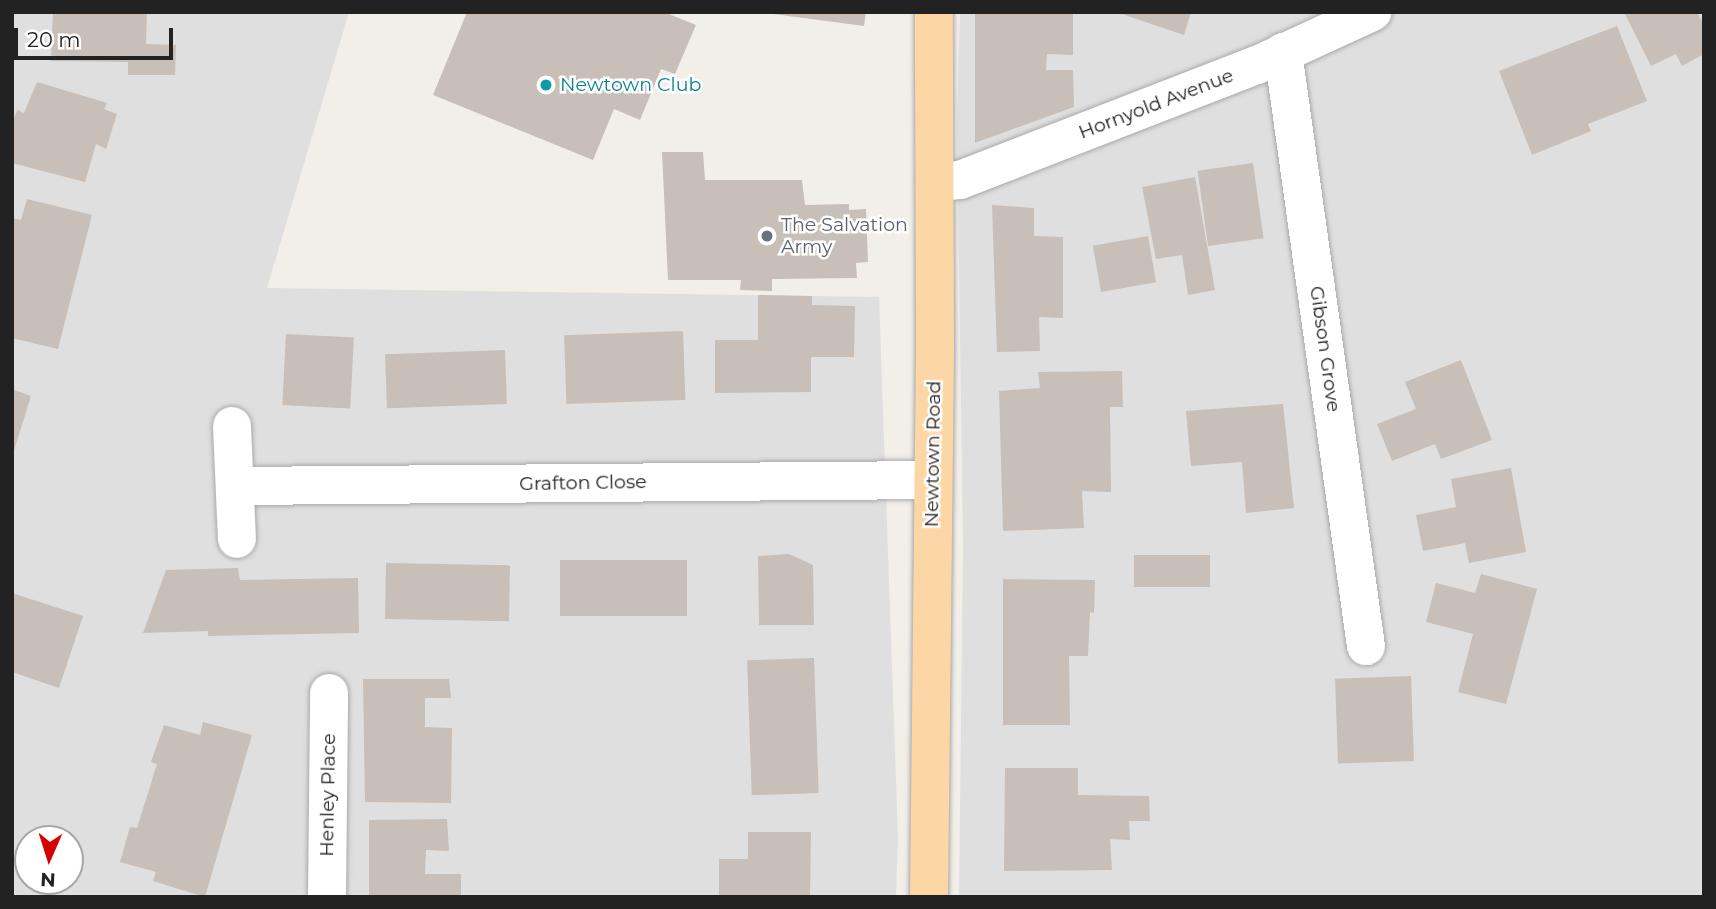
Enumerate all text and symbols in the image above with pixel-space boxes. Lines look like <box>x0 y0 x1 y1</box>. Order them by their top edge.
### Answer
scale bar <box>18 14 177 58</box>
text: 20 m <box>27 27 81 52</box>
street label: Hornyold Avenue <box>1075 64 1237 144</box>
place label: Newtown Club <box>560 74 701 96</box>
marker: Newtown Club <box>538 77 554 93</box>
place label: The Salvation Army <box>781 214 908 258</box>
marker: The Salvation Army <box>759 228 775 244</box>
street label: Gibson Grove <box>1305 285 1345 413</box>
street label: Newtown Road <box>920 380 946 528</box>
street label: Grafton Close <box>519 470 647 496</box>
street label: Henley Place <box>316 733 340 857</box>
north arrow <box>14 825 84 895</box>
text: N <box>40 868 56 891</box>

